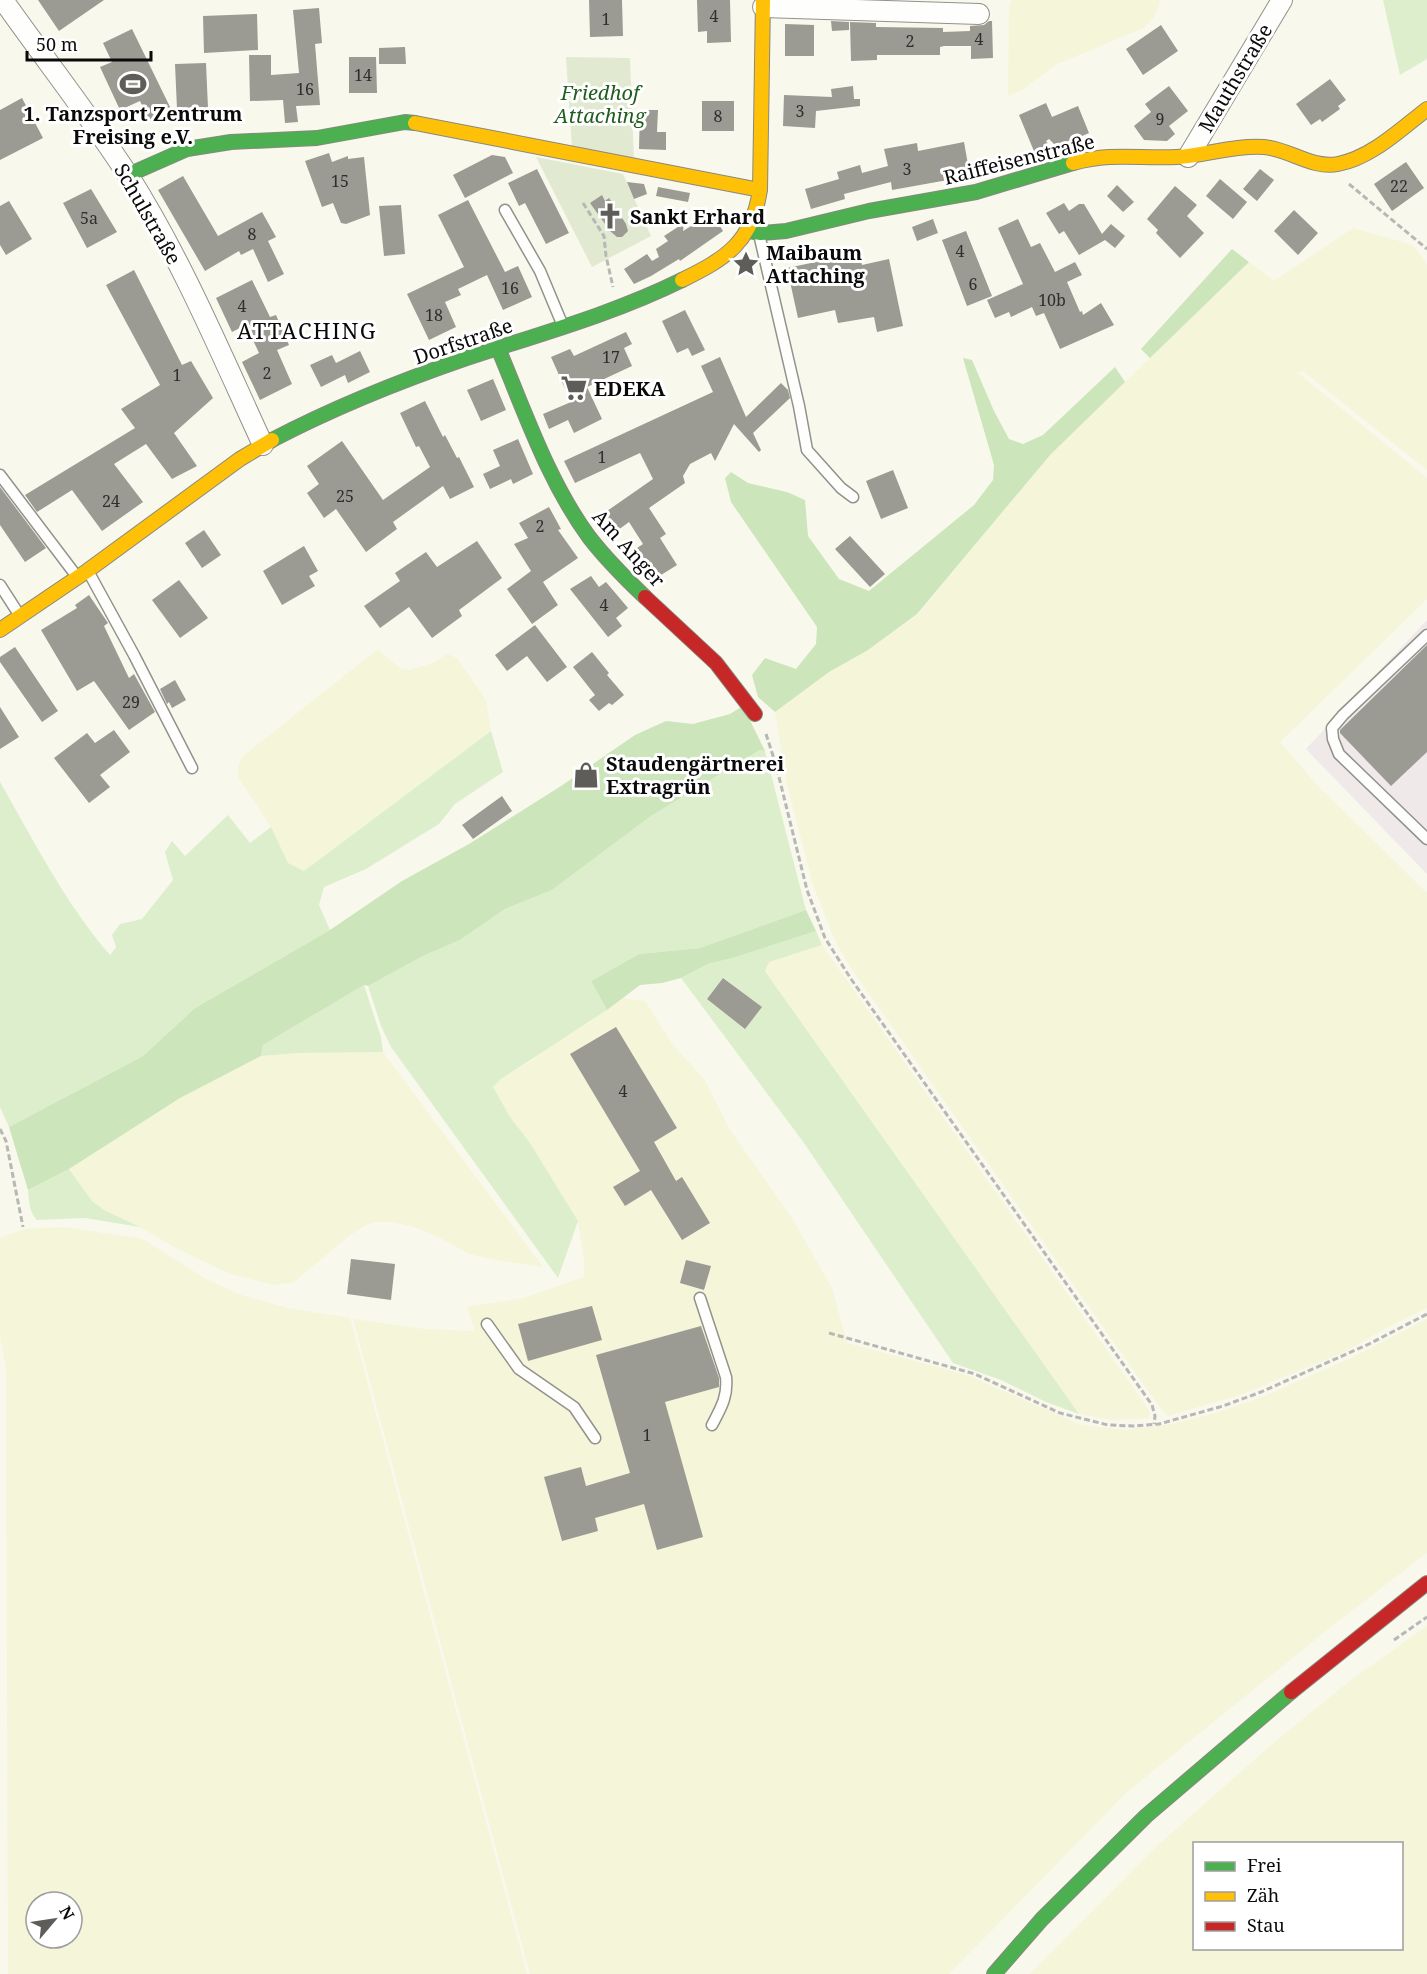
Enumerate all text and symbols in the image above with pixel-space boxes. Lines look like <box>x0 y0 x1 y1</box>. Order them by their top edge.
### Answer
house number: 4 <box>710 5 719 27</box>
house number: 1 <box>602 8 610 30</box>
street label: Mauthstraße <box>1192 19 1278 137</box>
scale bar <box>27 24 152 62</box>
house number: 4 <box>975 28 984 50</box>
house number: 2 <box>906 30 914 52</box>
text: 50 m <box>36 32 78 56</box>
house number: 14 <box>354 64 372 86</box>
sports icon: 1. Tanzsport Zentrum Freising e.V. <box>118 69 148 99</box>
house number: 16 <box>296 78 314 100</box>
park label: Friedhof Attaching <box>552 79 647 129</box>
place label: 1. Tanzsport Zentrum Freising e.V. <box>23 100 243 150</box>
house number: 3 <box>796 100 805 122</box>
house number: 8 <box>714 105 723 127</box>
house number: 9 <box>1156 108 1164 130</box>
street label: Raiffeisenstraße <box>941 127 1097 191</box>
house number: 3 <box>903 158 912 180</box>
street label: Schulstraße <box>108 159 188 269</box>
house number: 15 <box>331 170 349 192</box>
house number: 22 <box>1390 175 1408 197</box>
church icon: Sankt Erhard <box>595 201 625 231</box>
place label: Sankt Erhard <box>630 203 765 230</box>
house number: 5a <box>80 207 98 229</box>
house number: 8 <box>248 223 257 245</box>
place label: Maibaum Attaching <box>766 239 866 289</box>
house number: 4 <box>956 240 965 262</box>
place icon: Maibaum Attaching <box>731 249 761 279</box>
house number: 6 <box>969 273 978 295</box>
house number: 16 <box>501 277 519 299</box>
house number: 10b <box>1038 289 1066 311</box>
house number: 4 <box>238 295 247 317</box>
house number: 18 <box>425 304 443 326</box>
street label: Dorfstraße <box>410 311 516 371</box>
district label: ATTACHING <box>237 315 377 345</box>
house number: 17 <box>602 346 620 368</box>
house number: 2 <box>263 362 271 384</box>
house number: 1 <box>173 364 181 386</box>
supermarket icon: EDEKA <box>559 373 589 403</box>
place label: EDEKA <box>594 375 666 402</box>
house number: 1 <box>598 446 606 468</box>
house number: 25 <box>336 485 354 507</box>
house number: 24 <box>102 490 120 512</box>
street label: Am Anger <box>587 503 672 593</box>
house number: 2 <box>536 515 544 537</box>
house number: 4 <box>600 594 609 616</box>
house number: 29 <box>122 691 140 713</box>
place label: Staudengärtnerei Extragrün <box>606 750 784 800</box>
shop icon: Staudengärtnerei Extragrün <box>571 760 601 790</box>
house number: 4 <box>619 1080 628 1102</box>
house number: 1 <box>643 1424 651 1446</box>
legend <box>1193 1842 1403 1950</box>
text: Frei <box>1247 1853 1282 1877</box>
text: Zäh <box>1247 1883 1279 1907</box>
north arrow <box>24 1890 84 1950</box>
text: N <box>54 1902 80 1924</box>
text: Stau <box>1247 1913 1285 1937</box>

